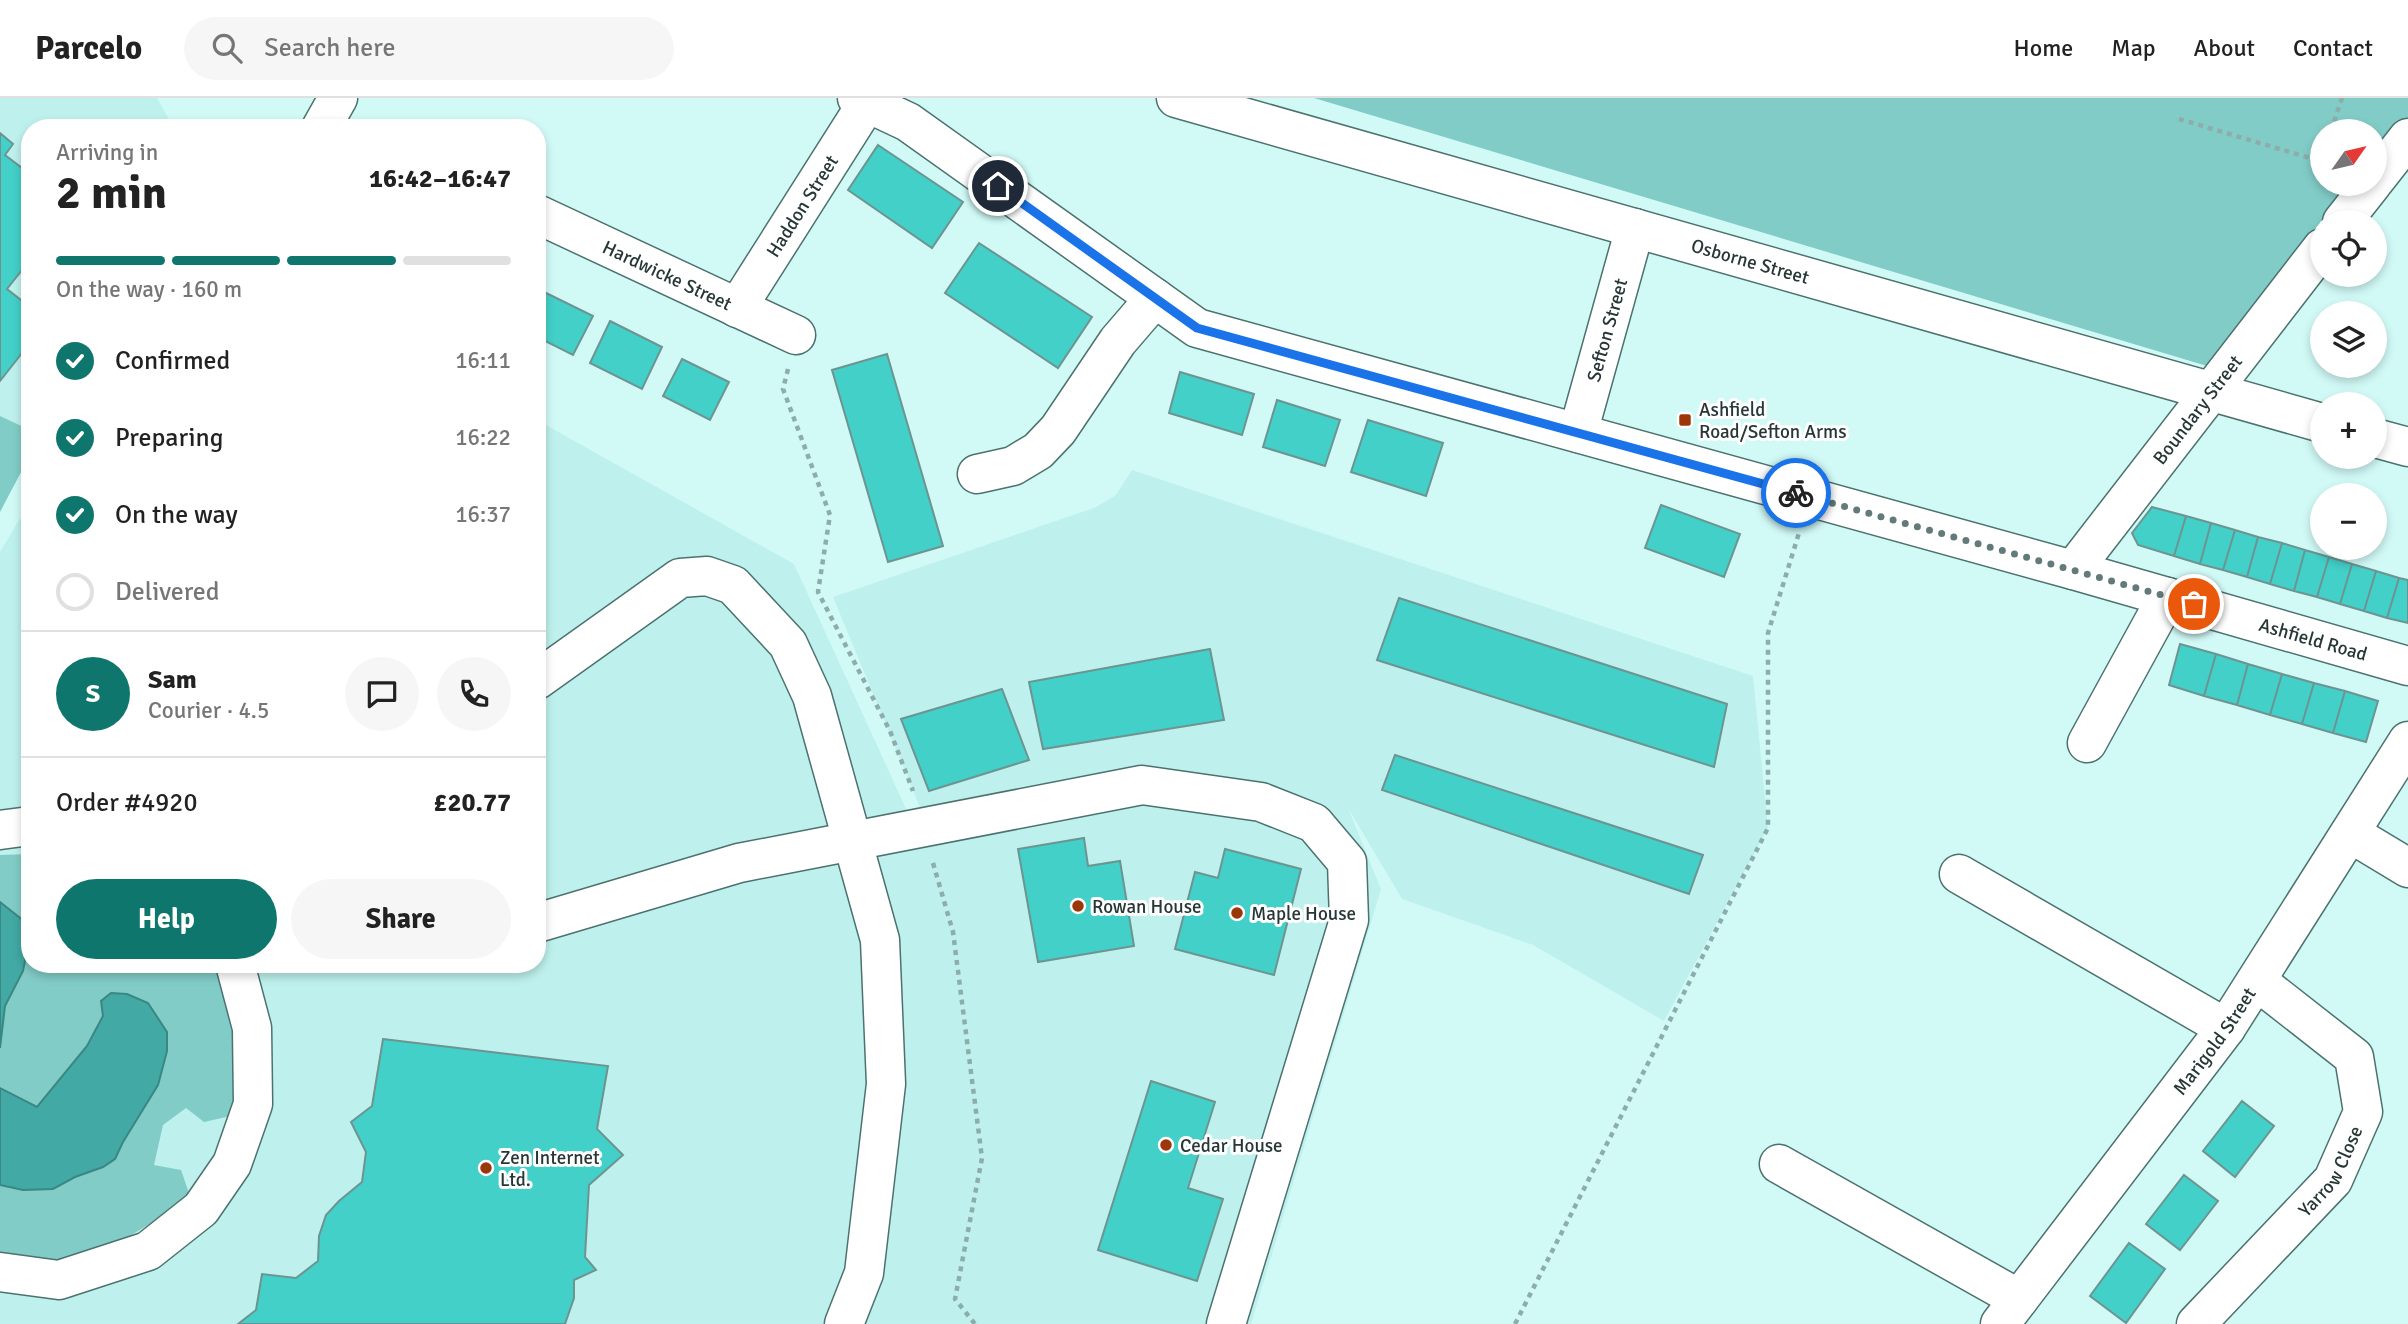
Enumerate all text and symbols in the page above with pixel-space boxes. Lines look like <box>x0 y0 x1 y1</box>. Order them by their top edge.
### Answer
search box <box>184 17 674 80</box>
text: Parcelo <box>35 28 142 69</box>
icon: search <box>208 29 246 67</box>
text: Search here <box>264 32 395 64</box>
text: Home <box>2013 33 2073 63</box>
text: Map <box>2111 33 2156 63</box>
text: About <box>2194 33 2255 63</box>
text: Contact <box>2293 33 2373 63</box>
north arrow <box>2310 119 2387 196</box>
map controls <box>2310 119 2387 560</box>
text: Arriving in <box>56 138 158 167</box>
street label: Haddon Street <box>761 150 844 262</box>
pin <box>968 156 1028 216</box>
text: 16:42–16:47 <box>369 163 511 195</box>
text: 2 min <box>56 165 167 221</box>
icon: home <box>979 167 1017 205</box>
button: locate <box>2310 210 2387 287</box>
street label: Osborne Street <box>1688 234 1812 290</box>
street label: Hardwicke Street <box>599 235 736 316</box>
text: On the way · 160 m <box>56 275 242 304</box>
street label: Sefton Street <box>1582 275 1634 385</box>
button: layers <box>2310 301 2387 378</box>
icon: check <box>56 342 94 380</box>
text: Confirmed <box>115 345 230 377</box>
text: 16:11 <box>455 346 511 375</box>
street label: Boundary Street <box>2148 350 2248 470</box>
button: + <box>2310 392 2387 469</box>
place label: Ashfield Road/Sefton Arms <box>1699 398 1846 444</box>
marker: Ashfield Road/Sefton Arms <box>1677 412 1693 428</box>
icon: check <box>56 419 94 457</box>
text: Preparing <box>115 422 223 454</box>
text: 16:22 <box>455 423 511 452</box>
courier <box>1761 458 1831 528</box>
icon: bike <box>1777 474 1815 512</box>
button: − <box>2310 483 2387 560</box>
icon: check <box>56 496 94 534</box>
text: On the way <box>115 499 238 531</box>
text: 16:37 <box>455 500 511 529</box>
pin <box>2164 574 2224 634</box>
text: Delivered <box>115 576 220 608</box>
icon: bag <box>2175 585 2213 623</box>
street label: Ashfield Road <box>2256 613 2370 667</box>
button: chat <box>345 657 419 731</box>
button: phone <box>437 657 511 731</box>
text: Sam <box>148 664 197 696</box>
text: S <box>86 678 100 710</box>
text: Courier · 4.5 <box>148 696 269 725</box>
text: Order #4920 <box>56 787 197 819</box>
text: £20.77 <box>433 787 511 819</box>
button: Help <box>56 879 277 959</box>
button: Share <box>291 879 511 959</box>
place label: Rowan House <box>1092 895 1201 919</box>
marker: Rowan House <box>1070 898 1086 914</box>
place label: Maple House <box>1251 902 1356 926</box>
marker: Maple House <box>1229 905 1245 921</box>
street label: Marigold Street <box>2168 983 2262 1100</box>
street label: Yarrow Close <box>2293 1122 2368 1222</box>
place label: Cedar House <box>1180 1134 1283 1158</box>
marker: Cedar House <box>1158 1137 1174 1153</box>
place label: Zen Internet Ltd. <box>500 1146 600 1192</box>
marker: Zen Internet Ltd. <box>478 1160 494 1176</box>

